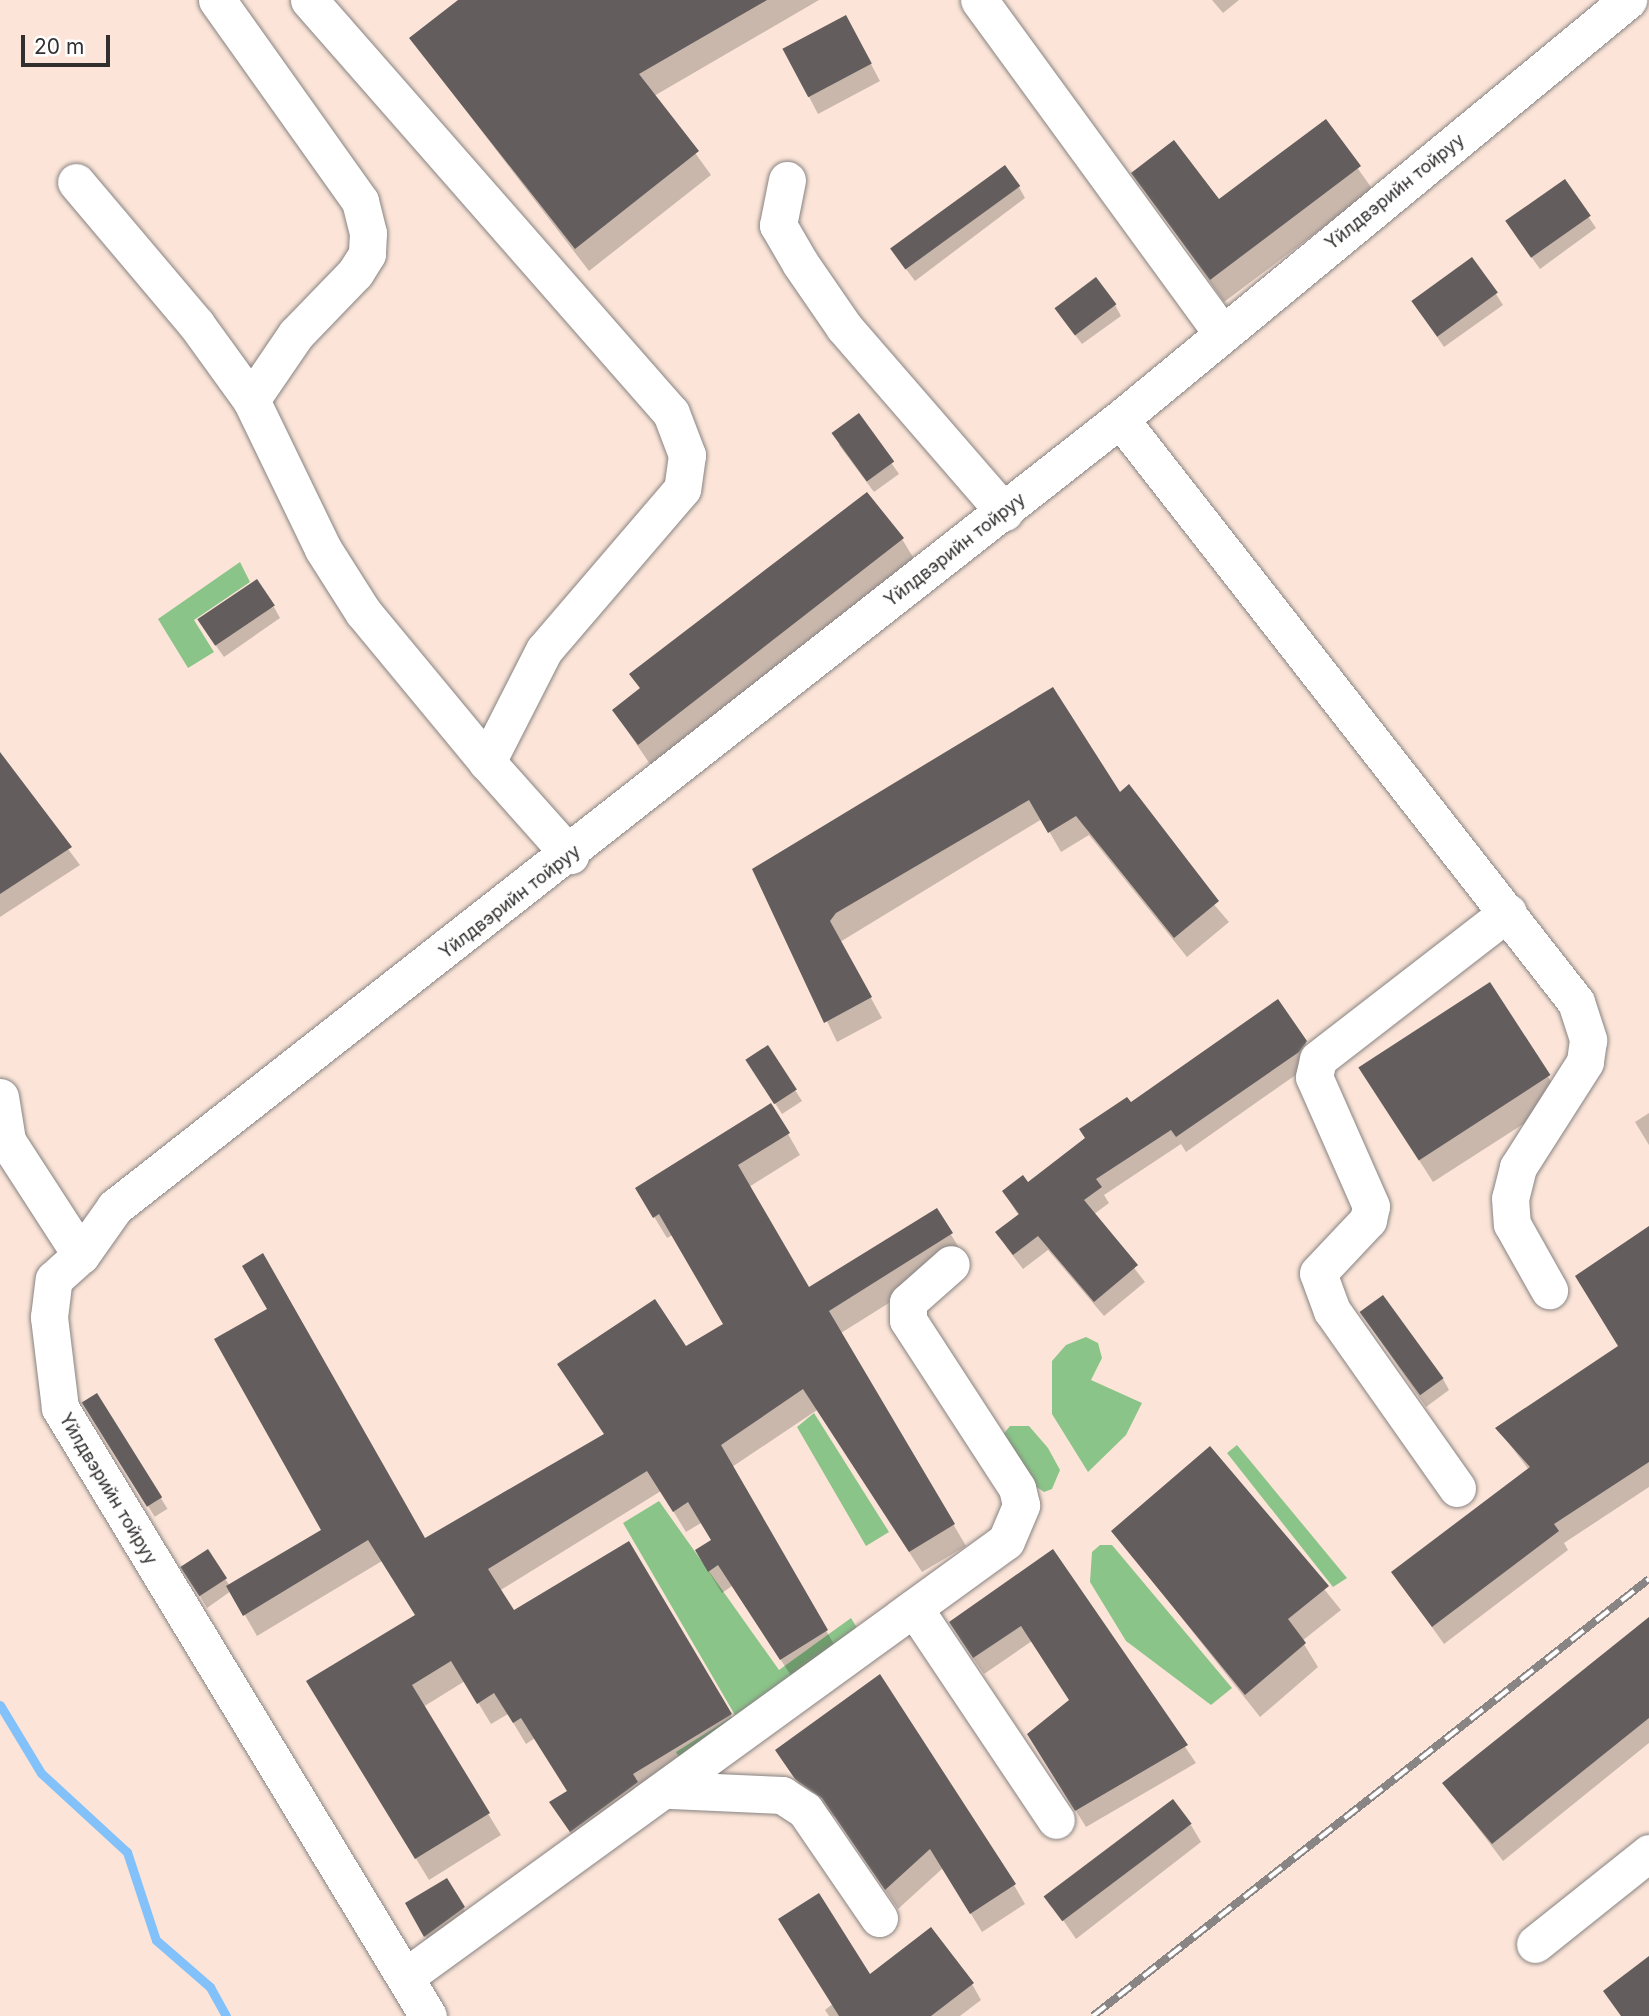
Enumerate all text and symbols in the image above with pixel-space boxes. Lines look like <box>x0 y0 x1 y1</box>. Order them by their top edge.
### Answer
scale bar <box>24 21 114 65</box>
text: 20 m <box>34 34 84 59</box>
street label: Үйлдвэрийн тойруу <box>1321 129 1469 255</box>
street label: Үйлдвэрийн тойруу <box>880 488 1030 612</box>
street label: Үйлдвэрийн тойруу <box>435 840 585 964</box>
street label: Үйлдвэрийн тойруу <box>54 1409 162 1569</box>

